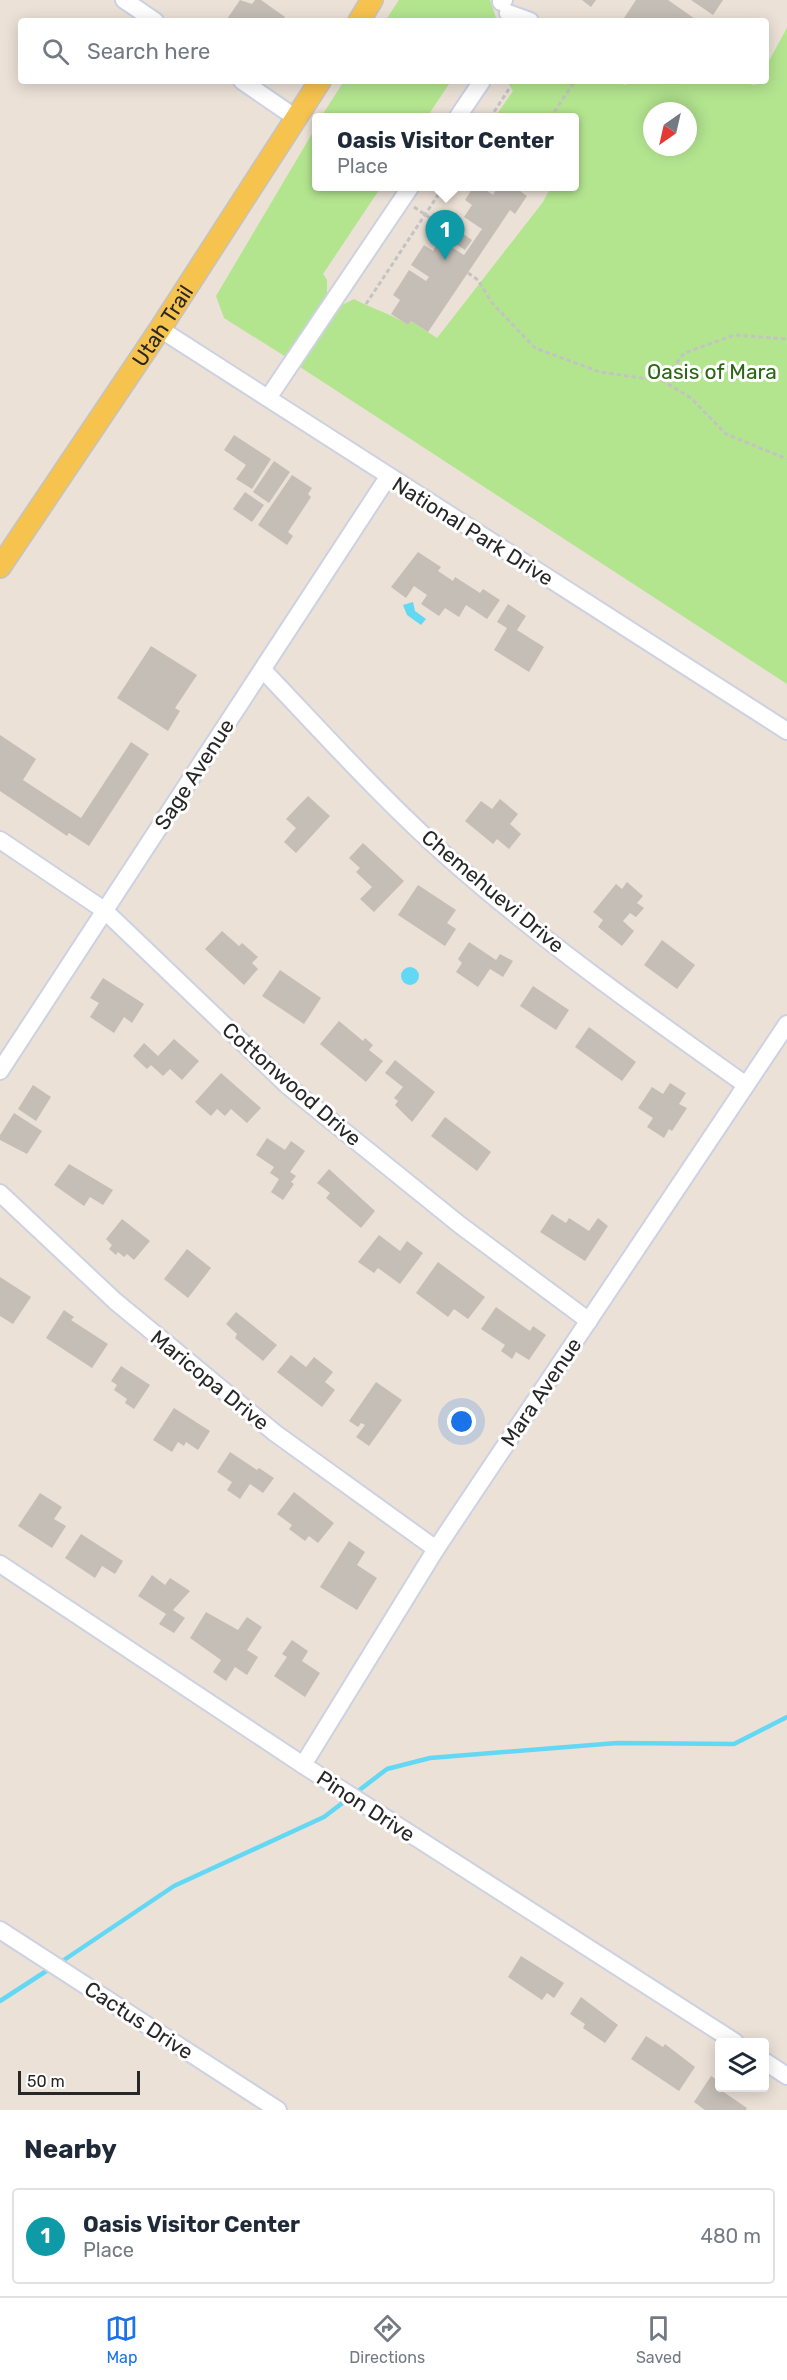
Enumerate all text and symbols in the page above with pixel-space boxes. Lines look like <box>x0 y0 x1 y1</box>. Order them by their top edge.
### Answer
search box <box>18 18 769 84</box>
icon: search <box>39 35 72 68</box>
text: Search here <box>87 38 210 65</box>
north arrow <box>643 102 697 156</box>
popup <box>312 113 579 191</box>
text: Oasis Visitor Center <box>337 127 554 154</box>
text: Place <box>337 154 388 178</box>
pin: 1 <box>426 210 464 260</box>
street label: Utah Trail <box>126 280 198 371</box>
park label: Oasis of Mara <box>647 359 777 384</box>
street label: National Park Drive <box>388 471 558 591</box>
street label: Sage Avenue <box>149 714 239 834</box>
street label: Chemehuevi Drive <box>417 824 569 958</box>
street label: Cottonwood Drive <box>217 1017 367 1151</box>
street label: Maricopa Drive <box>146 1325 274 1435</box>
street label: Mara Avenue <box>495 1333 587 1451</box>
your location <box>447 1407 476 1436</box>
street label: Pinon Drive <box>312 1765 420 1847</box>
street label: Cactus Drive <box>80 1976 198 2064</box>
map controls <box>715 2038 769 2092</box>
button: layers <box>715 2038 769 2092</box>
scale bar <box>18 2068 140 2096</box>
text: 50 m <box>27 2072 65 2091</box>
text: Nearby <box>24 2134 117 2165</box>
text: Oasis Visitor Center <box>83 2211 300 2238</box>
text: 1 <box>41 2224 50 2248</box>
text: 480 m <box>700 2224 761 2248</box>
text: Place <box>83 2238 134 2262</box>
tab: Map <box>105 2312 138 2367</box>
tab: Directions <box>349 2312 425 2367</box>
tab: Saved <box>636 2312 682 2367</box>

